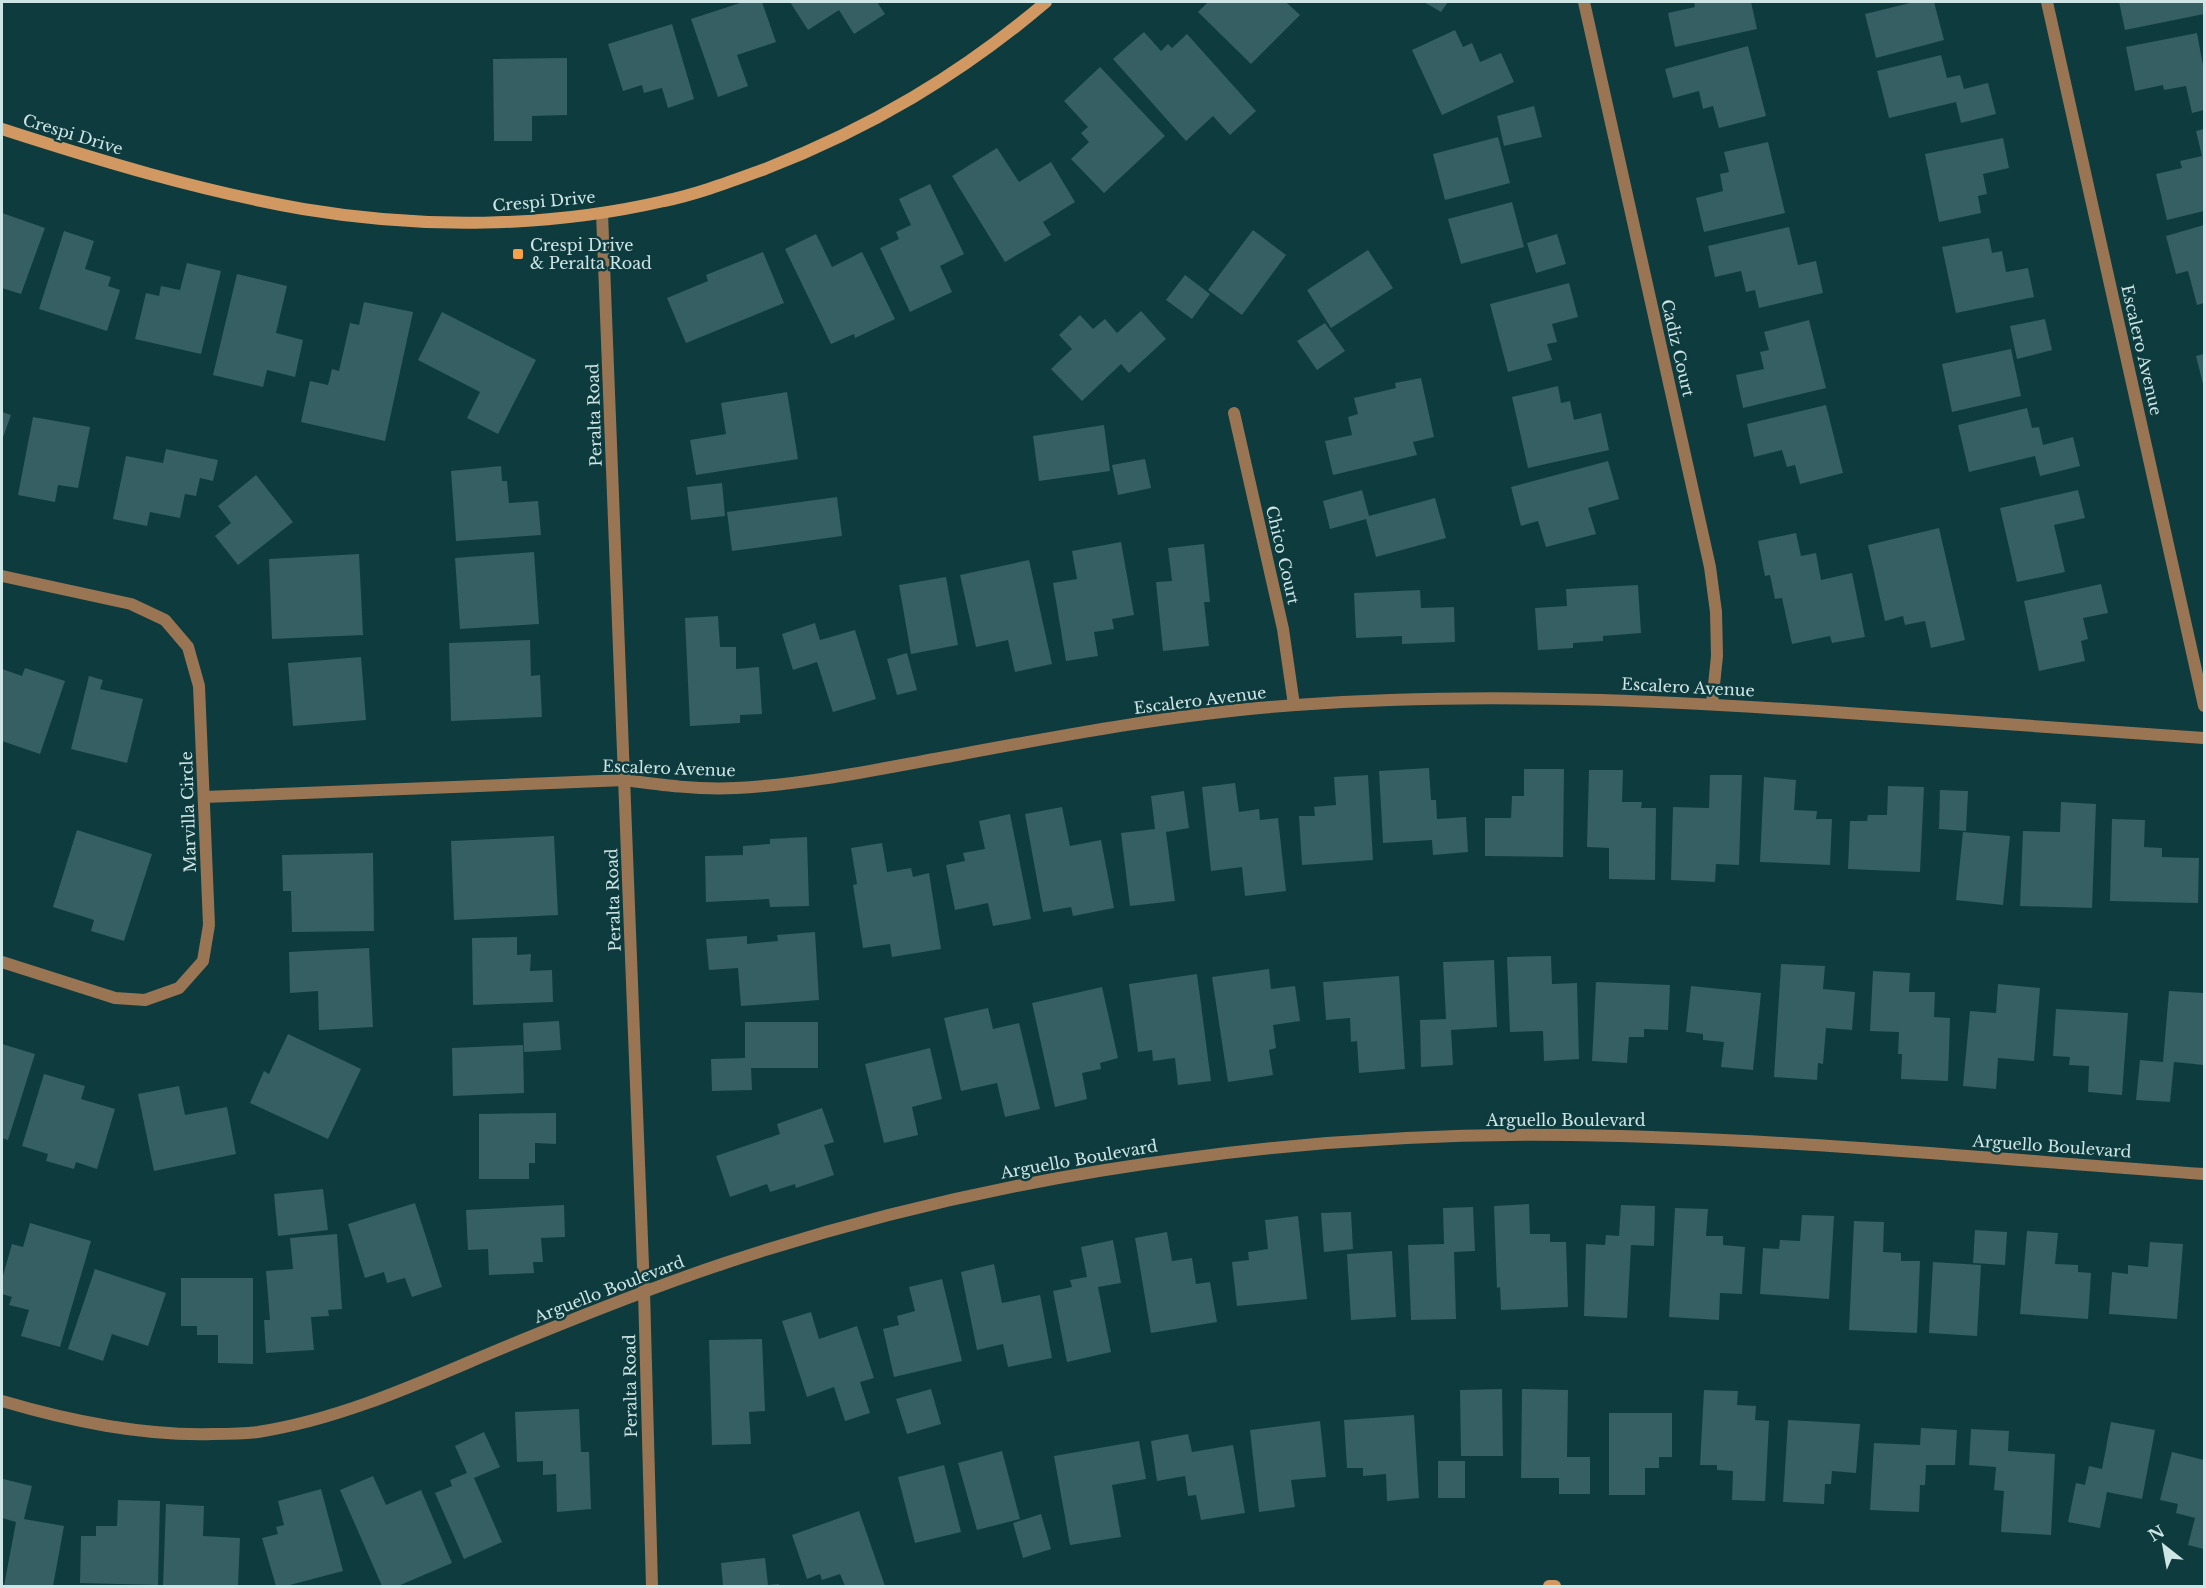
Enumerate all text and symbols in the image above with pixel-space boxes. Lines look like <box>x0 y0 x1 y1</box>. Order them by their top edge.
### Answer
street label: Crespi Drive <box>21 109 125 159</box>
street label: Crespi Drive <box>492 187 596 215</box>
place label: Crespi Drive & Peralta Road <box>530 235 652 273</box>
marker: Crespi Drive & Peralta Road <box>511 247 525 261</box>
street label: Escalero Avenue <box>2117 283 2167 417</box>
street label: Cadiz Court <box>1657 297 1699 399</box>
street label: Peralta Road <box>582 363 606 467</box>
street label: Chico Court <box>1262 504 1304 606</box>
street label: Escalero Avenue <box>1621 674 1755 700</box>
street label: Escalero Avenue <box>1133 682 1267 718</box>
street label: Marvilla Circle <box>176 751 200 873</box>
street label: Escalero Avenue <box>602 756 736 780</box>
street label: Peralta Road <box>601 848 625 952</box>
street label: Arguello Boulevard <box>1485 1110 1646 1130</box>
street label: Arguello Boulevard <box>1971 1130 2132 1162</box>
street label: Arguello Boulevard <box>998 1135 1159 1183</box>
street label: Arguello Boulevard <box>530 1251 687 1327</box>
street label: Peralta Road <box>619 1334 641 1438</box>
north arrow <box>2134 1516 2194 1576</box>
text: N <box>2145 1521 2168 1546</box>

